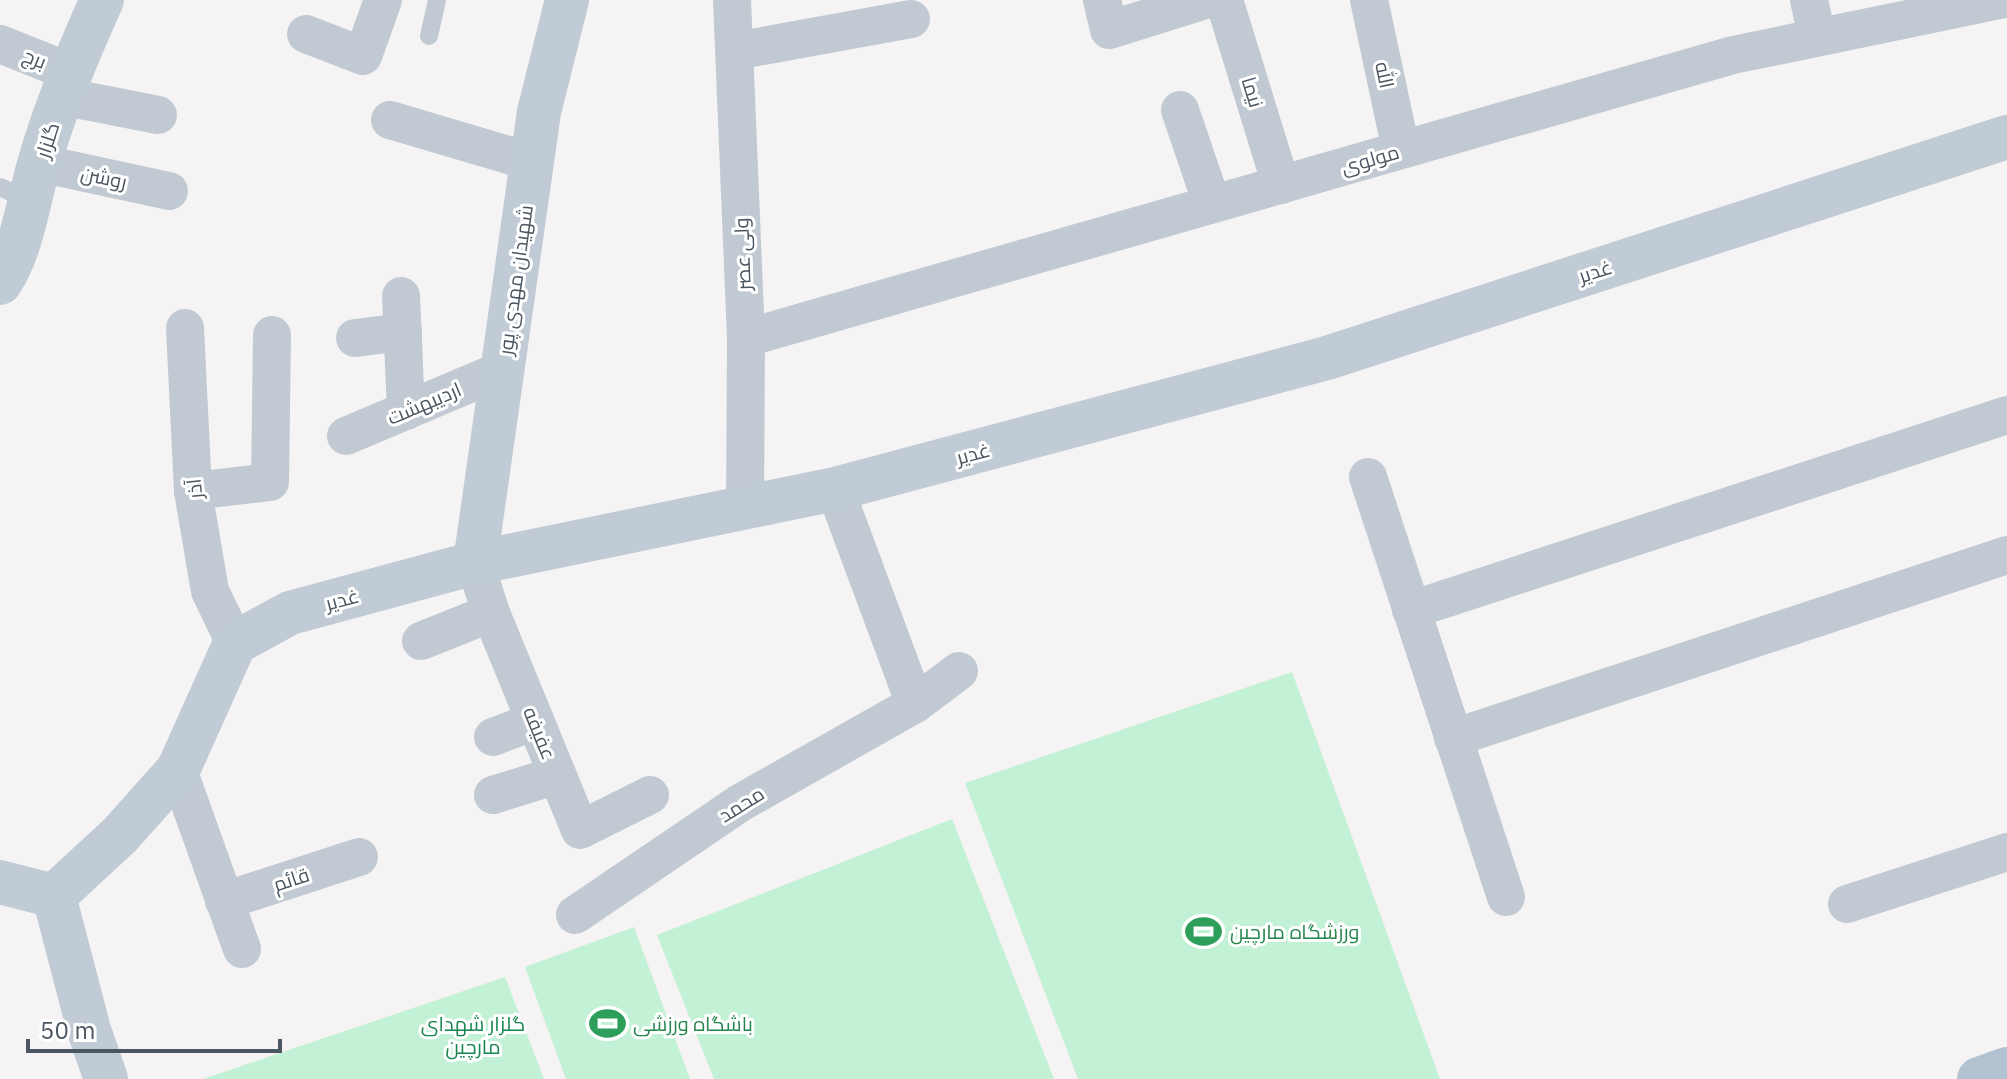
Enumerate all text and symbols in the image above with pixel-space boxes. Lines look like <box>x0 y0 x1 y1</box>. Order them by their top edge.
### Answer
street label: برج <box>19 41 51 76</box>
street label: الله <box>1369 59 1401 91</box>
street label: نیما <box>1236 73 1270 111</box>
street label: گلزار <box>28 119 65 162</box>
street label: مولوی <box>1338 138 1402 180</box>
street label: روشن <box>79 159 129 195</box>
street label: شهیدان مهدی پور <box>491 203 539 358</box>
street label: ولی عصر <box>727 217 757 292</box>
street label: غدیر <box>1574 253 1615 289</box>
street label: اردیبهشت <box>383 375 465 431</box>
street label: غدیر <box>952 436 993 471</box>
street label: آذر <box>179 477 209 502</box>
street label: غدیر <box>321 582 362 617</box>
street label: عفیفه <box>517 703 563 763</box>
street label: محمد <box>713 780 769 828</box>
street label: قائم <box>269 861 313 898</box>
sports icon: ورزشگاه مارچین <box>1185 912 1223 950</box>
place label: ورزشگاه مارچین <box>1230 918 1359 945</box>
scale bar <box>28 1003 280 1053</box>
sports icon: باشگاه ورزشی <box>588 1004 626 1042</box>
park label: گلزار شهدای مارچین <box>421 1010 525 1060</box>
place label: باشگاه ورزشی <box>633 1010 753 1037</box>
text: 50 m <box>40 1014 95 1046</box>

